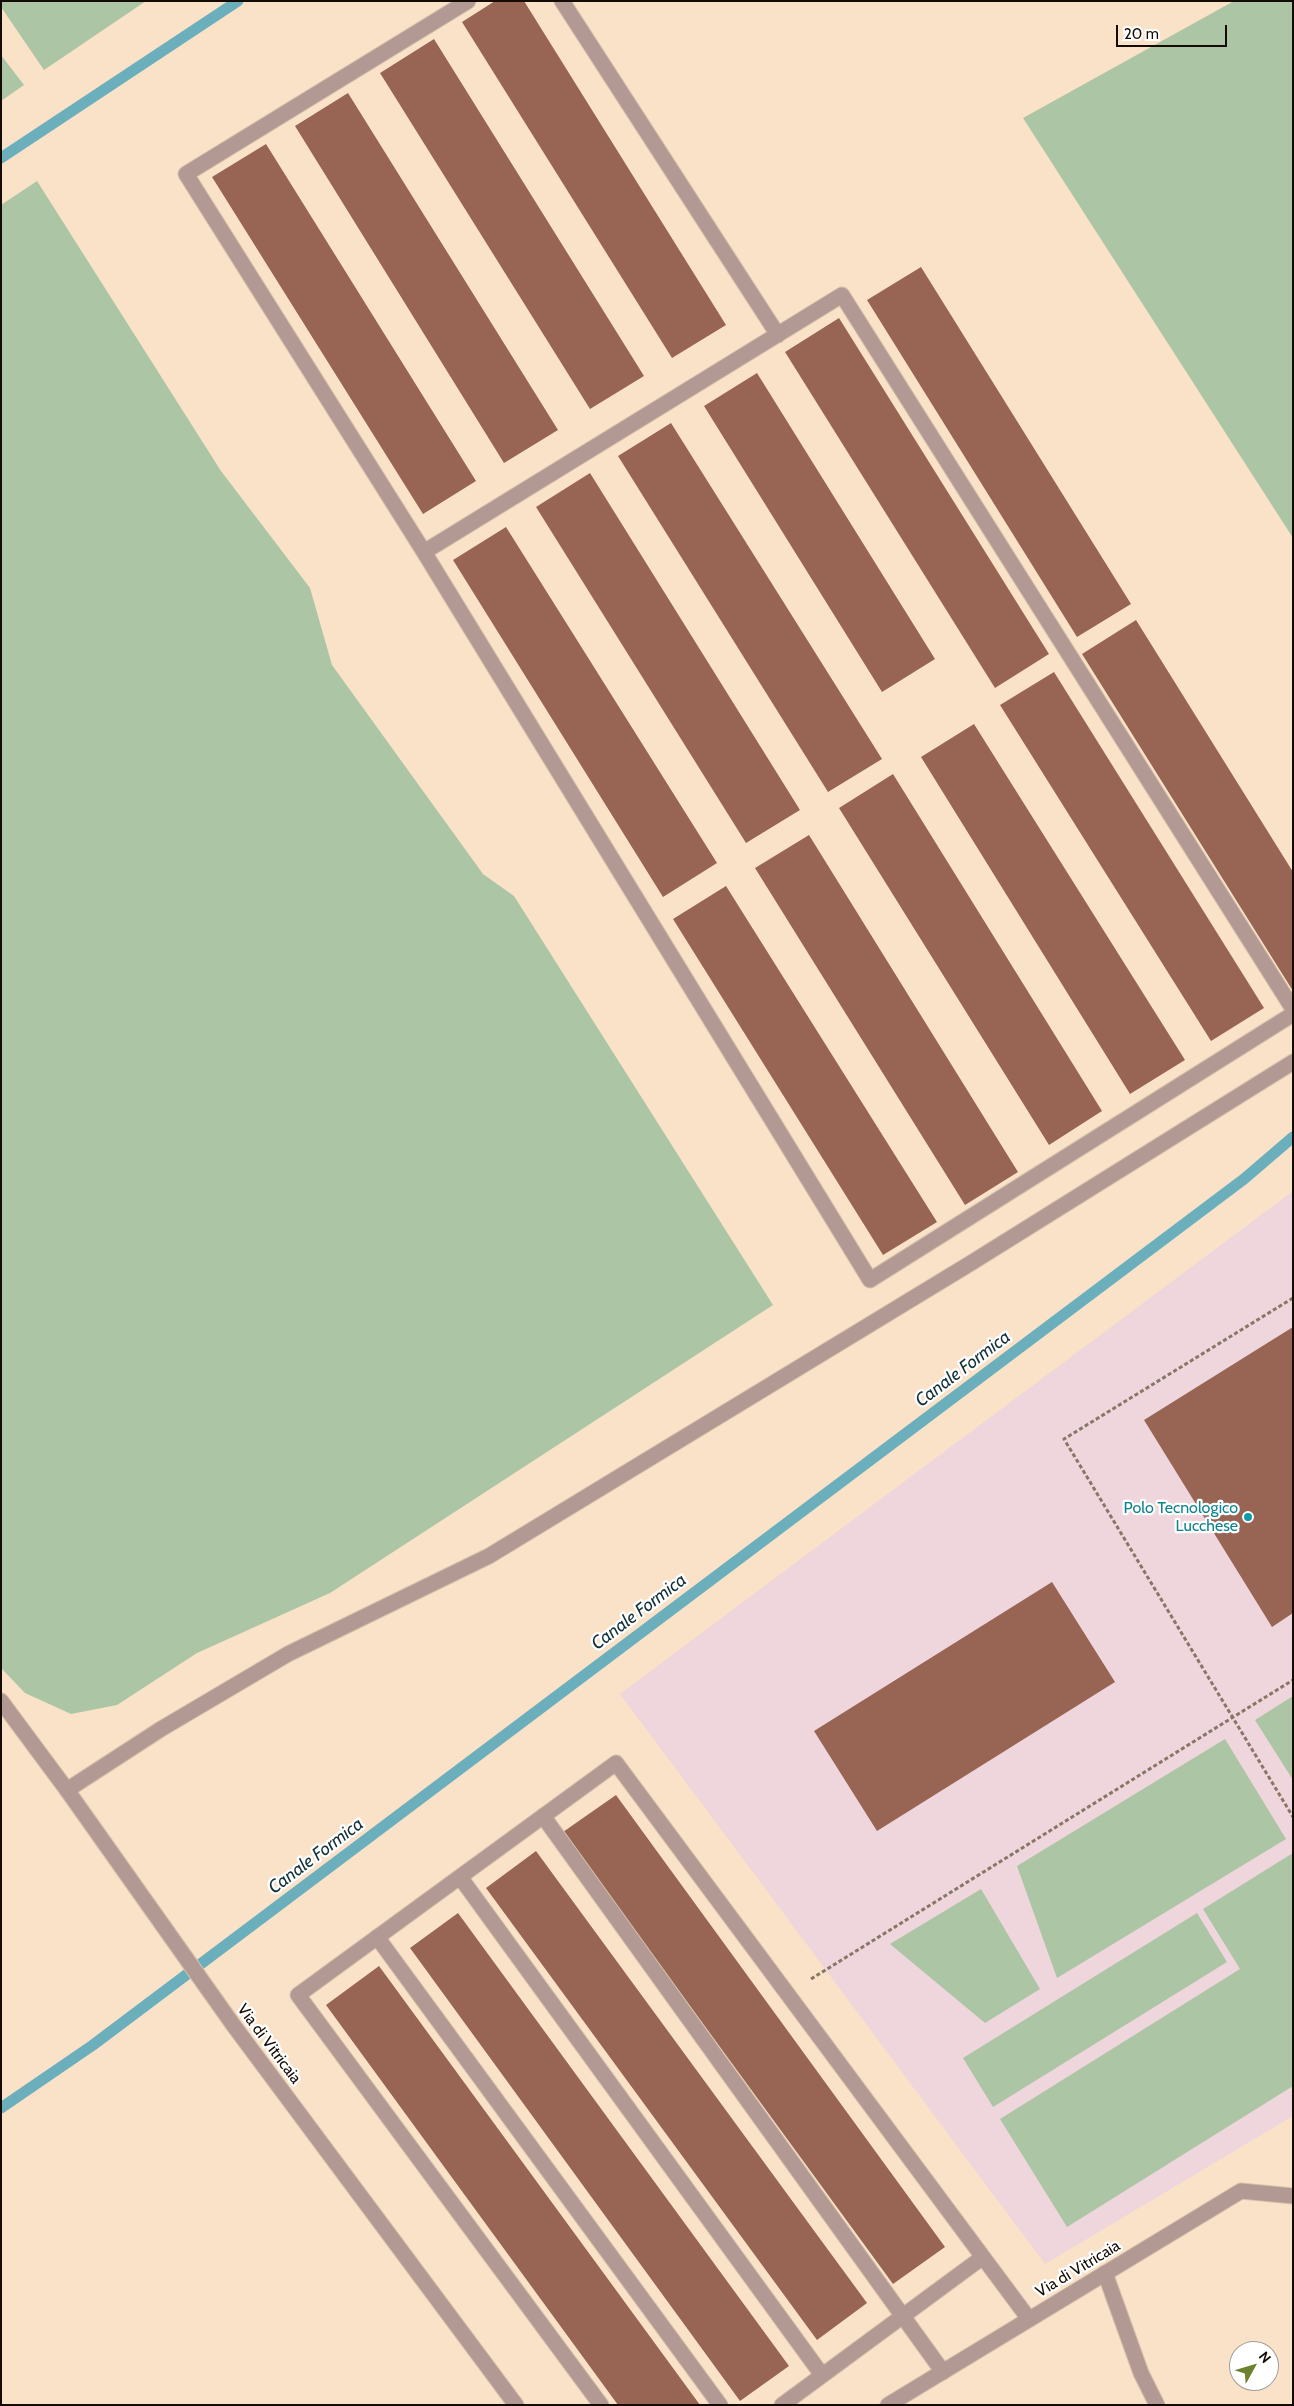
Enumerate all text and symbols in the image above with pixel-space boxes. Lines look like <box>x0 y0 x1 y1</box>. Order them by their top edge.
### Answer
scale bar <box>1119 15 1230 47</box>
text: 20 m <box>1124 25 1159 43</box>
water label: Canale Formica <box>911 1326 1015 1412</box>
place label: Polo Tecnologico Lucchese <box>1124 1498 1238 1536</box>
marker: Polo Tecnologico Lucchese <box>1242 1511 1254 1523</box>
water label: Canale Formica <box>587 1569 691 1655</box>
water label: Canale Formica <box>264 1813 368 1899</box>
street label: Via di Vitricaia <box>233 2000 305 2088</box>
street label: Via di Vitricaia <box>1032 2236 1124 2302</box>
north arrow <box>1229 2341 1279 2391</box>
text: N <box>1255 2348 1275 2367</box>

